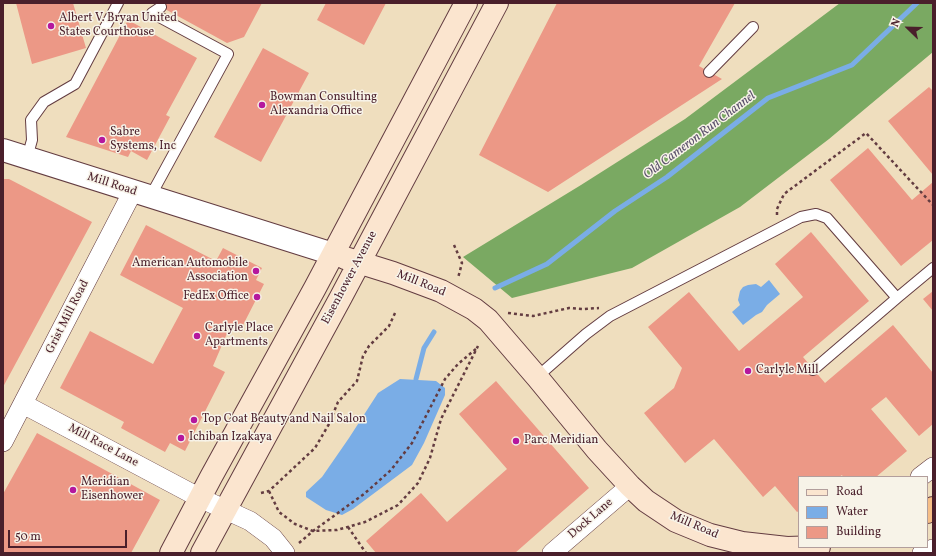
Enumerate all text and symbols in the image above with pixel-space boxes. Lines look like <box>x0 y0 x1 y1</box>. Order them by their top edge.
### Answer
north arrow <box>888 8 928 48</box>
place label: Albert V. Bryan United States Courthouse <box>59 12 177 40</box>
text: N <box>888 17 905 30</box>
marker: Albert V. Bryan United States Courthouse <box>46 21 56 31</box>
water label: Old Cameron Run Channel <box>641 89 759 183</box>
place label: Bowman Consulting Alexandria Office <box>270 91 377 119</box>
marker: Bowman Consulting Alexandria Office <box>257 100 267 110</box>
place label: Sabre Systems, Inc <box>110 126 176 154</box>
marker: Sabre Systems, Inc <box>97 135 107 145</box>
street label: Mill Road <box>85 170 139 200</box>
street label: Eisenhower Avenue <box>319 229 381 327</box>
place label: American Automobile Association <box>132 257 248 285</box>
marker: American Automobile Association <box>251 266 261 276</box>
street label: Mill Road <box>394 268 448 300</box>
street label: Grist Mill Road <box>43 278 93 356</box>
place label: FedEx Office <box>183 290 249 304</box>
marker: FedEx Office <box>252 292 262 302</box>
place label: Carlyle Place Apartments <box>205 322 273 350</box>
marker: Carlyle Place Apartments <box>192 331 202 341</box>
place label: Carlyle Mill <box>756 364 819 378</box>
marker: Carlyle Mill <box>743 366 753 376</box>
place label: Top Coat Beauty and Nail Salon <box>202 413 366 427</box>
marker: Top Coat Beauty and Nail Salon <box>189 415 199 425</box>
street label: Mill Race Lane <box>65 421 141 471</box>
place label: Ichiban Izakaya <box>189 431 272 445</box>
marker: Ichiban Izakaya <box>176 433 186 443</box>
place label: Parc Meridian <box>524 434 599 448</box>
marker: Parc Meridian <box>511 436 521 446</box>
place label: Meridian Eisenhower <box>81 476 143 504</box>
legend <box>798 476 928 548</box>
text: Road <box>836 484 863 500</box>
marker: Meridian Eisenhower <box>68 485 78 495</box>
street label: Dock Lane <box>566 496 616 542</box>
text: Water <box>836 504 868 520</box>
street label: Mill Road <box>668 509 720 543</box>
scale bar <box>10 522 129 548</box>
text: Building <box>836 524 881 540</box>
text: 50 m <box>15 529 41 545</box>

